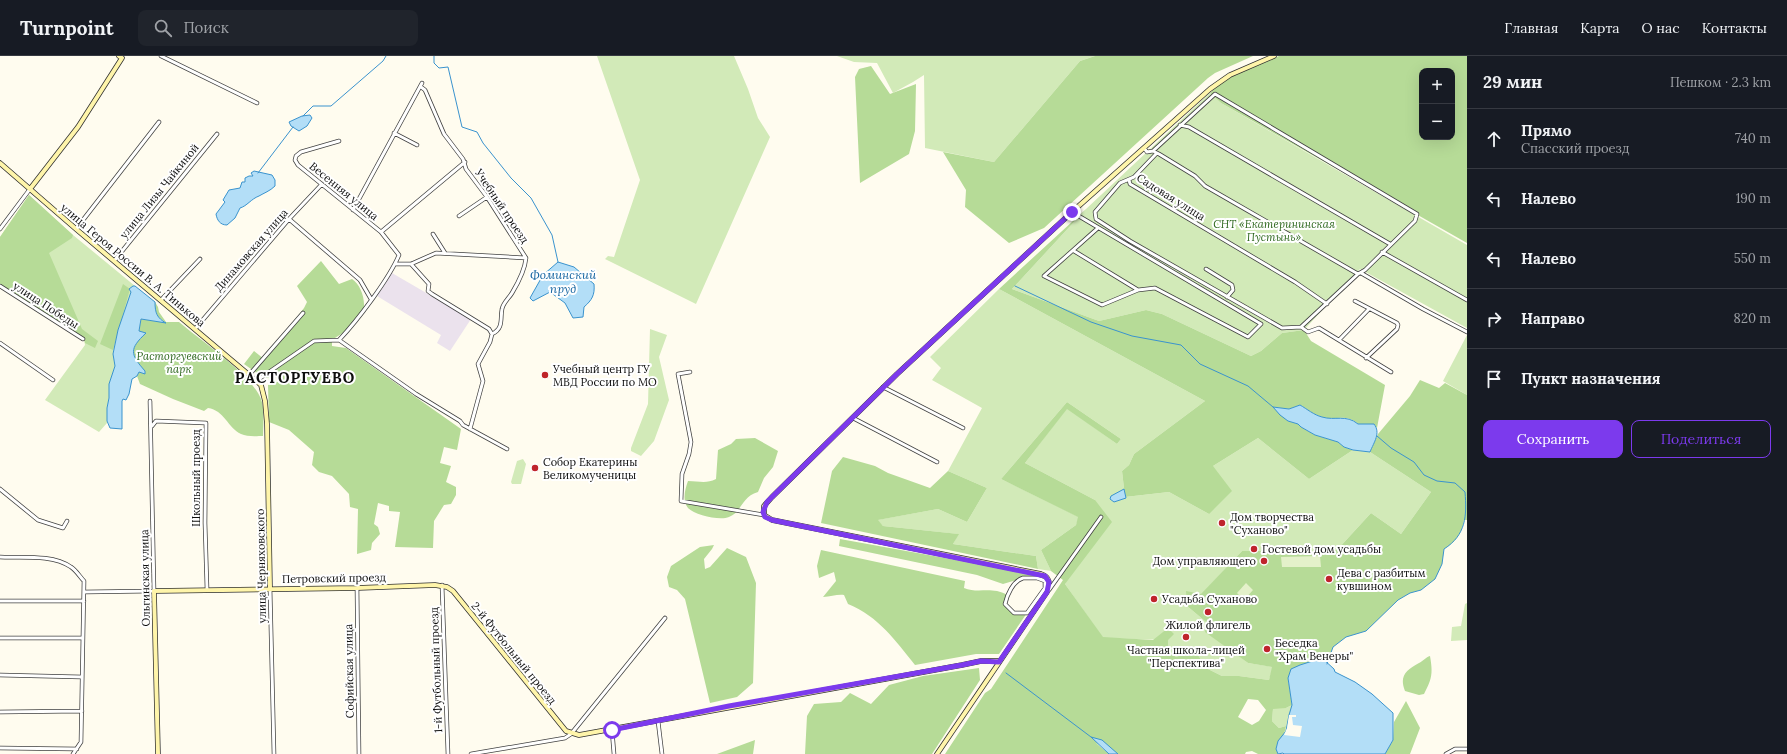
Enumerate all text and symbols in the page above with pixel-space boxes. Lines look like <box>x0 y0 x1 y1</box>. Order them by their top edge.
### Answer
search box <box>138 10 418 46</box>
text: Turnpoint <box>20 16 114 40</box>
icon: search <box>152 17 174 39</box>
text: Поиск <box>184 18 229 37</box>
text: Главная <box>1504 19 1558 37</box>
text: Карта <box>1580 19 1620 37</box>
text: О нас <box>1642 19 1680 37</box>
text: Контакты <box>1702 19 1767 37</box>
map controls <box>1419 68 1455 140</box>
button: + <box>1419 68 1455 104</box>
text: 29 мин <box>1483 71 1542 93</box>
text: Пешком · 2.3 km <box>1670 74 1771 91</box>
button: − <box>1419 104 1455 140</box>
text: Прямо <box>1521 121 1571 140</box>
icon: ahead <box>1483 128 1505 150</box>
text: 740 m <box>1735 130 1771 147</box>
text: Спасский проезд <box>1521 140 1629 157</box>
street label: улица Лизы Чайкиной <box>116 141 202 241</box>
street label: Весенняя улица <box>307 159 382 223</box>
street label: Учебный проезд <box>471 165 532 246</box>
street label: Садовая улица <box>1134 170 1208 224</box>
icon: left <box>1483 188 1505 210</box>
text: Налево <box>1521 189 1576 208</box>
text: 190 m <box>1736 190 1771 207</box>
street label: улица Героя России В. А. Тинькова <box>58 200 208 330</box>
route end <box>1063 203 1081 221</box>
street label: Динамовская улица <box>211 205 291 294</box>
park label: СНТ «Екатерининская Пустынь» <box>1213 217 1336 244</box>
icon: left <box>1483 248 1505 270</box>
text: Налево <box>1521 249 1576 268</box>
text: 550 m <box>1734 250 1771 267</box>
water label: Фоминский пруд <box>530 267 597 296</box>
street label: улица Победы <box>10 279 82 331</box>
icon: right <box>1483 308 1505 330</box>
text: Направо <box>1521 309 1585 328</box>
text: 820 m <box>1734 310 1771 327</box>
park label: Расторгуевский парк <box>137 349 222 376</box>
place label: Учебный центр ГУ МВД России по МО <box>552 362 657 389</box>
district label: РАСТОРГУЕВО <box>235 368 355 387</box>
icon: arrive <box>1483 368 1505 390</box>
text: Пункт назначения <box>1521 369 1661 388</box>
marker: Учебный центр ГУ МВД России по МО <box>540 370 550 380</box>
button: Сохранить <box>1483 420 1623 458</box>
button: Поделиться <box>1631 420 1771 458</box>
street label: Школьный проезд <box>189 429 203 527</box>
place label: Собор Екатерины Великомученицы <box>543 455 637 482</box>
marker: Собор Екатерины Великомученицы <box>530 463 540 473</box>
street label: улица Черняховского <box>253 509 269 623</box>
place label: Дом творчества "Суханово" <box>1230 510 1314 537</box>
marker: Дом творчества "Суханово" <box>1217 518 1227 528</box>
street label: Ольгинская улица <box>137 529 153 627</box>
place label: Гостевой дом усадьбы <box>1262 542 1381 556</box>
marker: Гостевой дом усадьбы <box>1249 544 1259 554</box>
place label: Дом управляющего <box>1153 554 1256 568</box>
marker: Дом управляющего <box>1259 556 1269 566</box>
place label: Дева с разбитым кувшином <box>1337 566 1426 593</box>
street label: Петровский проезд <box>282 570 387 586</box>
marker: Дева с разбитым кувшином <box>1324 574 1334 584</box>
place label: Усадьба Суханово <box>1161 592 1257 606</box>
marker: Усадьба Суханово <box>1149 594 1159 604</box>
street label: 2-й Футбольный проезд <box>468 599 560 707</box>
street label: 1-й Футбольный проезд <box>427 606 445 733</box>
marker: Жилой флигель <box>1203 607 1213 617</box>
place label: Жилой флигель <box>1165 618 1251 632</box>
street label: Софийская улица <box>341 623 357 718</box>
marker: Частная школа-лицей "Перспектива" <box>1181 632 1191 642</box>
place label: Беседка "Храм Венеры" <box>1275 636 1354 663</box>
place label: Частная школа-лицей "Перспектива" <box>1127 643 1245 670</box>
marker: Беседка "Храм Венеры" <box>1262 644 1272 654</box>
route start <box>603 721 621 739</box>

